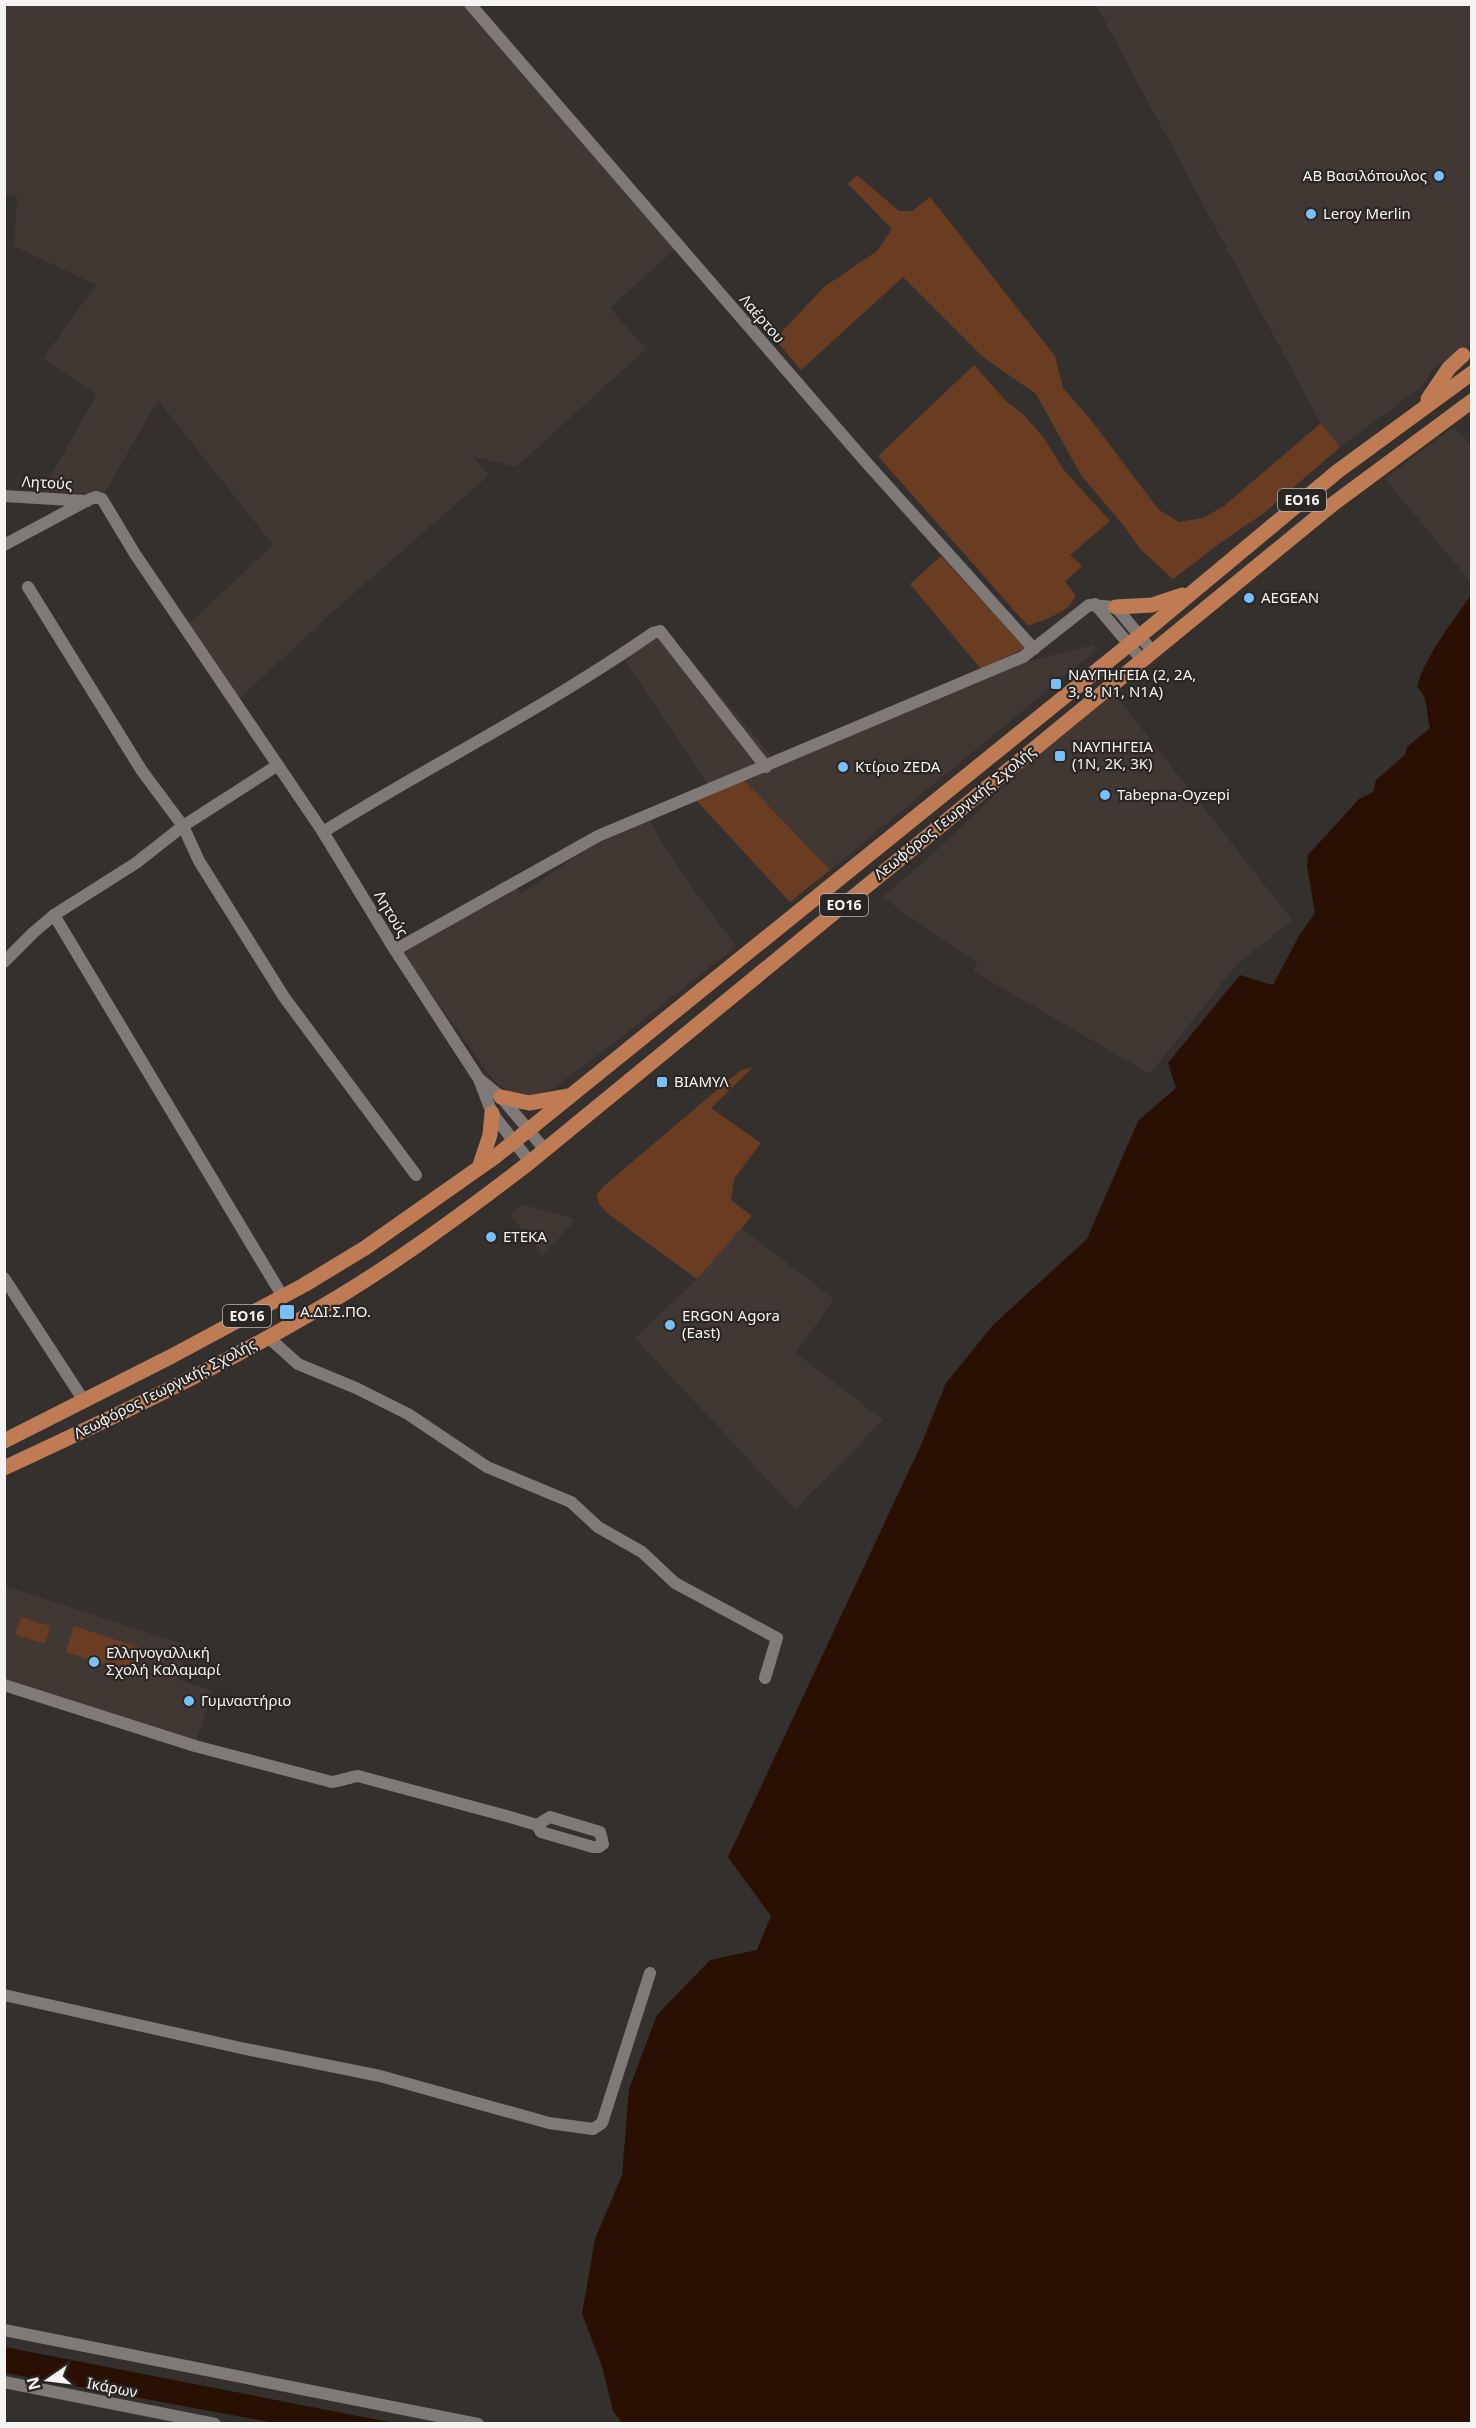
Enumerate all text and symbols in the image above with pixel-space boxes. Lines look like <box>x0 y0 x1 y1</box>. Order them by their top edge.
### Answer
place label: ΑΒ Βασιλόπουλος <box>1303 165 1427 185</box>
marker: ΑΒ Βασιλόπουλος <box>1432 169 1446 183</box>
place label: Leroy Merlin <box>1323 203 1411 223</box>
marker: Leroy Merlin <box>1304 207 1318 221</box>
street label: Λαέρτου <box>736 289 790 347</box>
street label: Λητούς <box>21 471 73 493</box>
road number: ΕΟ16 <box>1278 489 1326 511</box>
place label: AEGEAN <box>1261 587 1319 607</box>
marker: AEGEAN <box>1242 591 1256 605</box>
place label: ΝΑΥΠΗΓΕΙΑ (2, 2Α, 3, 8, Ν1, Ν1Α) <box>1068 664 1196 701</box>
marker: ΝΑΥΠΗΓΕΙΑ (2, 2Α, 3, 8, Ν1, Ν1Α) <box>1049 677 1063 691</box>
place label: ΝΑΥΠΗΓΕΙΑ (1Ν, 2Κ, 3Κ) <box>1072 736 1154 773</box>
street label: Λεωφόρος Γεωργικής Σχολής <box>869 741 1039 884</box>
marker: ΝΑΥΠΗΓΕΙΑ (1Ν, 2Κ, 3Κ) <box>1053 749 1067 763</box>
place label: Κτίριο ZEDA <box>855 756 941 776</box>
marker: Κτίριο ZEDA <box>836 760 850 774</box>
place label: Tabepna-Oyzepi <box>1117 784 1230 804</box>
marker: Tabepna-Oyzepi <box>1098 788 1112 802</box>
street label: Λητούς <box>370 887 413 940</box>
road number: ΕΟ16 <box>820 894 868 916</box>
place label: ΒΙΑΜΥΛ <box>674 1071 730 1091</box>
marker: ΒΙΑΜΥΛ <box>655 1075 669 1089</box>
place label: ΕΤΕΚΑ <box>503 1226 547 1246</box>
marker: ΕΤΕΚΑ <box>484 1230 498 1244</box>
place label: Α.ΔΙ.Σ.ΠΟ. <box>300 1301 371 1321</box>
marker: Α.ΔΙ.Σ.ΠΟ. <box>278 1303 296 1321</box>
road number: ΕΟ16 <box>223 1305 271 1327</box>
place label: ERGON Agora (East) <box>682 1305 780 1342</box>
marker: ERGON Agora (East) <box>663 1318 677 1332</box>
street label: Λεωφόρος Γεωργικής Σχολής <box>70 1333 259 1443</box>
place label: Ελληνογαλλική Σχολή Καλαμαρί <box>106 1642 221 1679</box>
marker: Ελληνογαλλική Σχολή Καλαμαρί <box>87 1655 101 1669</box>
place label: Γυμναστήριο <box>201 1690 291 1710</box>
marker: Γυμναστήριο <box>182 1694 196 1708</box>
north arrow <box>18 2350 78 2410</box>
street label: Ικάρων <box>85 2372 139 2402</box>
text: N <box>21 2375 46 2393</box>

